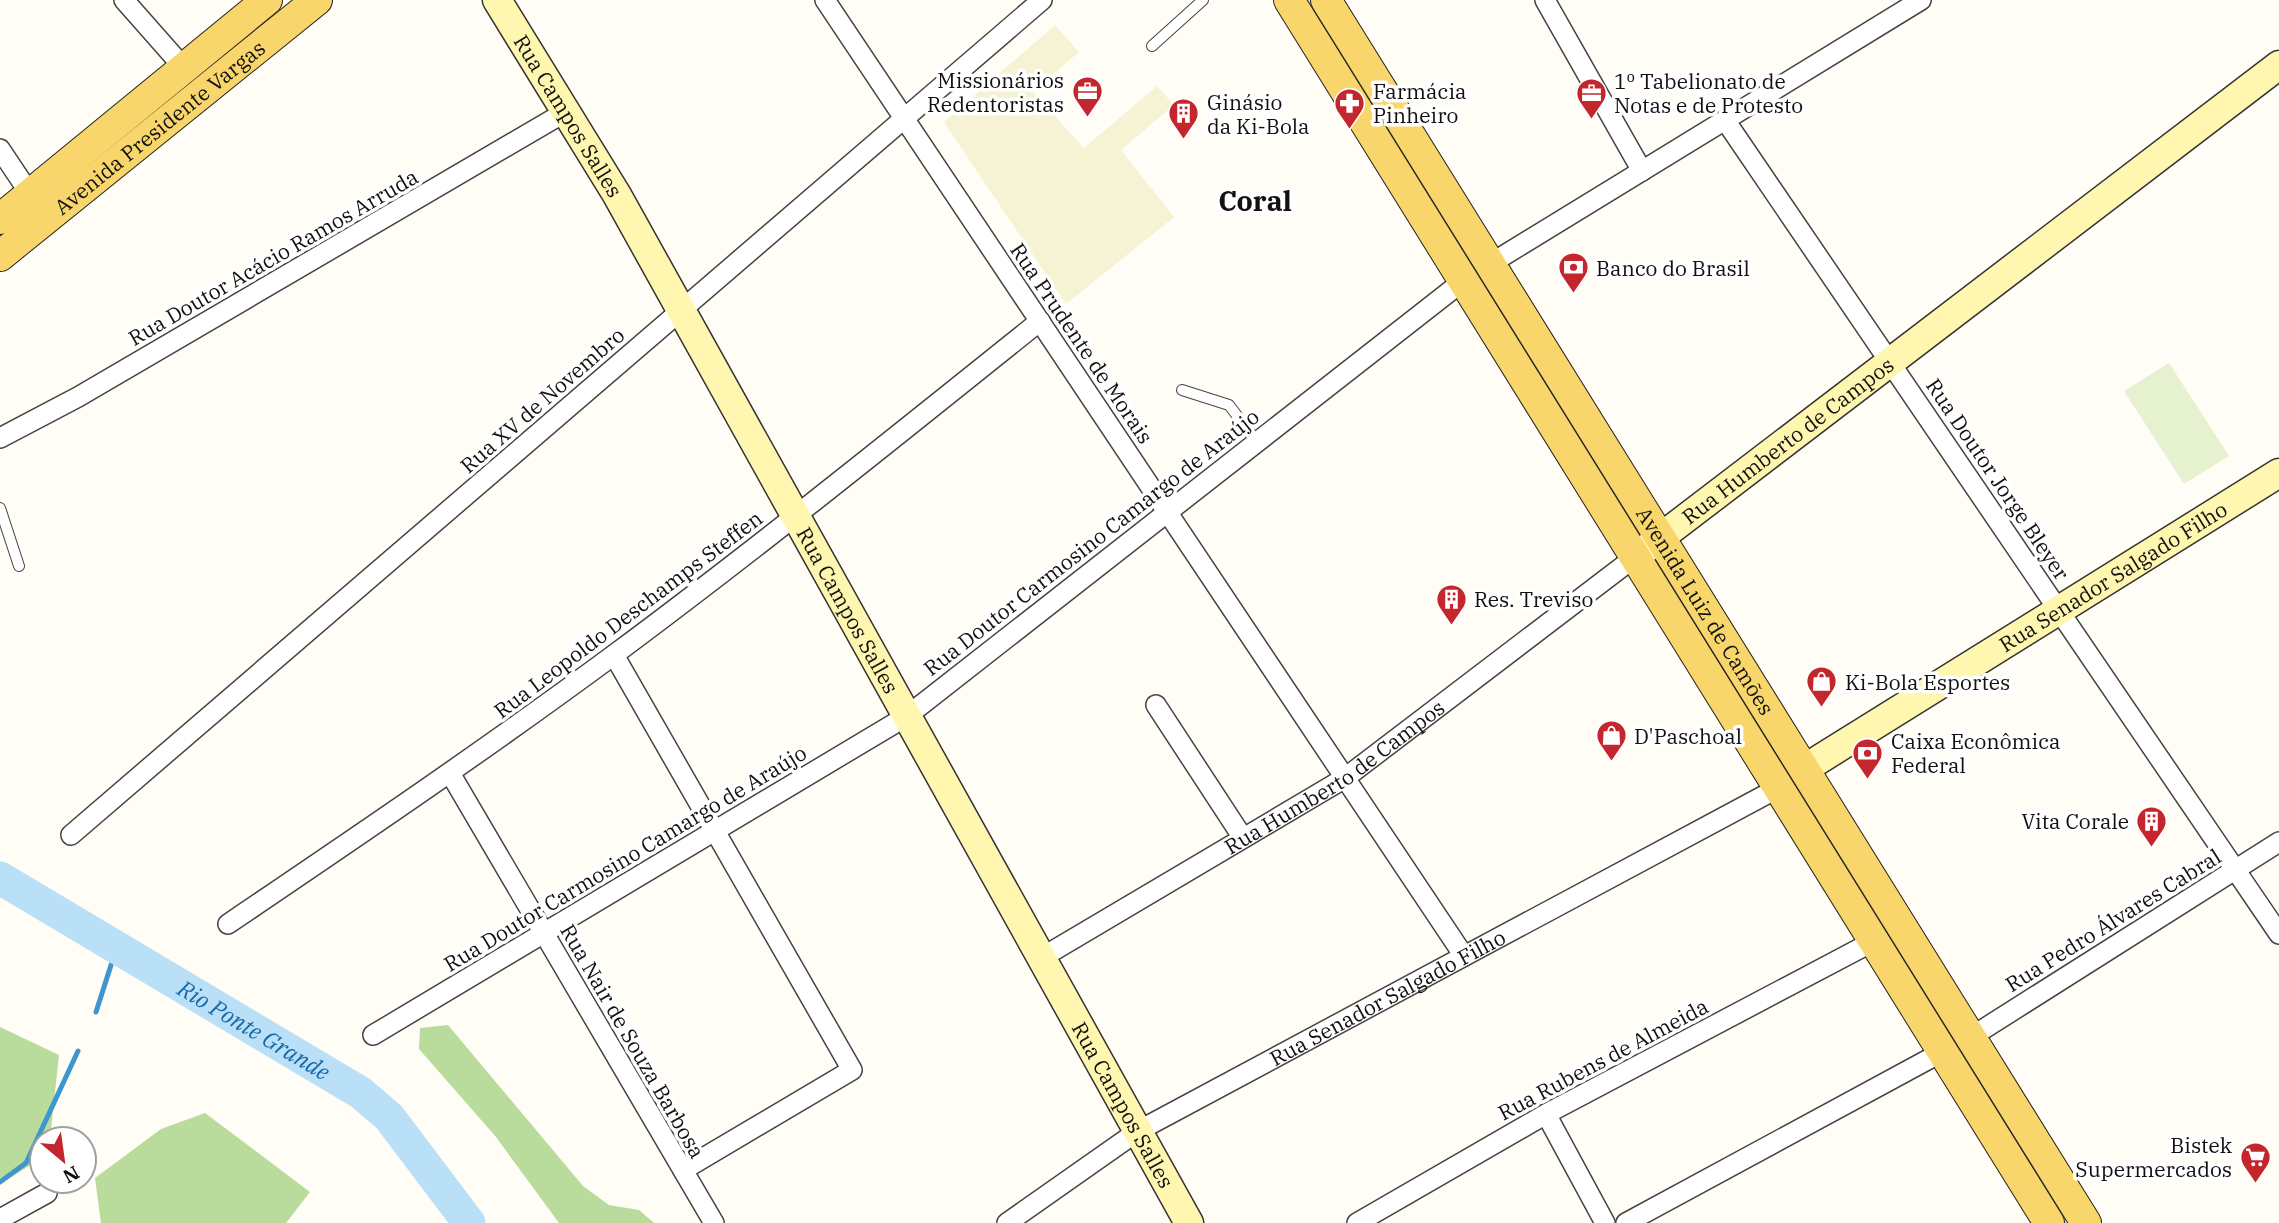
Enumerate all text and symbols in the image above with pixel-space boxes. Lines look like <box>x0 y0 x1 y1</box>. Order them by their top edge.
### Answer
street label: Rua Campos Salles <box>508 29 629 203</box>
street label: Avenida Presidente Vargas <box>48 34 271 221</box>
place label: Missionários Redentoristas <box>927 66 1064 118</box>
place label: 1º Tabelionato de Notas e de Protesto <box>1614 67 1803 119</box>
office icon: Missionários Redentoristas <box>1070 75 1104 119</box>
office icon: 1º Tabelionato de Notas e de Protesto <box>1574 76 1608 120</box>
place label: Farmácia Pinheiro <box>1373 77 1466 129</box>
pharmacy icon: Farmácia Pinheiro <box>1333 86 1367 130</box>
place label: Ginásio da Ki-Bola <box>1207 88 1310 140</box>
building icon: Ginásio da Ki-Bola <box>1167 97 1201 141</box>
street label: Rua Doutor Acácio Ramos Arruda <box>123 162 423 352</box>
district label: Coral <box>1218 182 1292 219</box>
street label: Rua Prudente de Morais <box>1004 237 1160 449</box>
bank icon: Banco do Brasil <box>1556 251 1590 295</box>
place label: Banco do Brasil <box>1596 254 1750 282</box>
street label: Rua XV de Novembro <box>454 321 630 479</box>
street label: Rua Humberto de Campos <box>1676 350 1899 530</box>
street label: Rua Doutor Jorge Bleyer <box>1920 373 2076 586</box>
street label: Rua Doutor Carmosino Camargo de Araújo <box>918 402 1264 682</box>
street label: Rua Senador Salgado Filho <box>1994 495 2232 658</box>
street label: Avenida Luiz de Camões <box>1630 501 1781 720</box>
street label: Rua Leopoldo Deschamps Steffen <box>488 504 768 724</box>
street label: Rua Campos Salles <box>790 522 905 698</box>
building icon: Res. Treviso <box>1434 582 1468 626</box>
place label: Res. Treviso <box>1474 585 1593 613</box>
shop icon: Ki-Bola Esportes <box>1805 665 1839 709</box>
place label: Ki-Bola Esportes <box>1845 668 2010 696</box>
street label: Rua Humberto de Campos <box>1219 693 1450 860</box>
shop icon: D'Paschoal <box>1594 719 1628 763</box>
place label: D'Paschoal <box>1634 722 1742 750</box>
place label: Caixa Econômica Federal <box>1891 727 2060 779</box>
bank icon: Caixa Econômica Federal <box>1851 736 1885 780</box>
street label: Rua Doutor Carmosino Camargo de Araújo <box>438 738 812 978</box>
building icon: Vita Corale <box>2135 804 2169 848</box>
place label: Vita Corale <box>2022 807 2129 835</box>
street label: Rua Pedro Álvares Cabral <box>2000 842 2226 998</box>
street label: Rua Nair de Souza Barbosa <box>554 919 712 1163</box>
street label: Rua Senador Salgado Filho <box>1265 923 1510 1072</box>
water label: Rio Ponte Grande <box>172 972 336 1086</box>
street label: Rua Rubens de Almeida <box>1493 992 1713 1126</box>
street label: Rua Campos Salles <box>1066 1016 1181 1193</box>
north arrow <box>28 1125 98 1195</box>
place label: Bistek Supermercados <box>2075 1131 2233 1183</box>
supermarket icon: Bistek Supermercados <box>2238 1140 2272 1184</box>
text: N <box>59 1161 84 1189</box>

